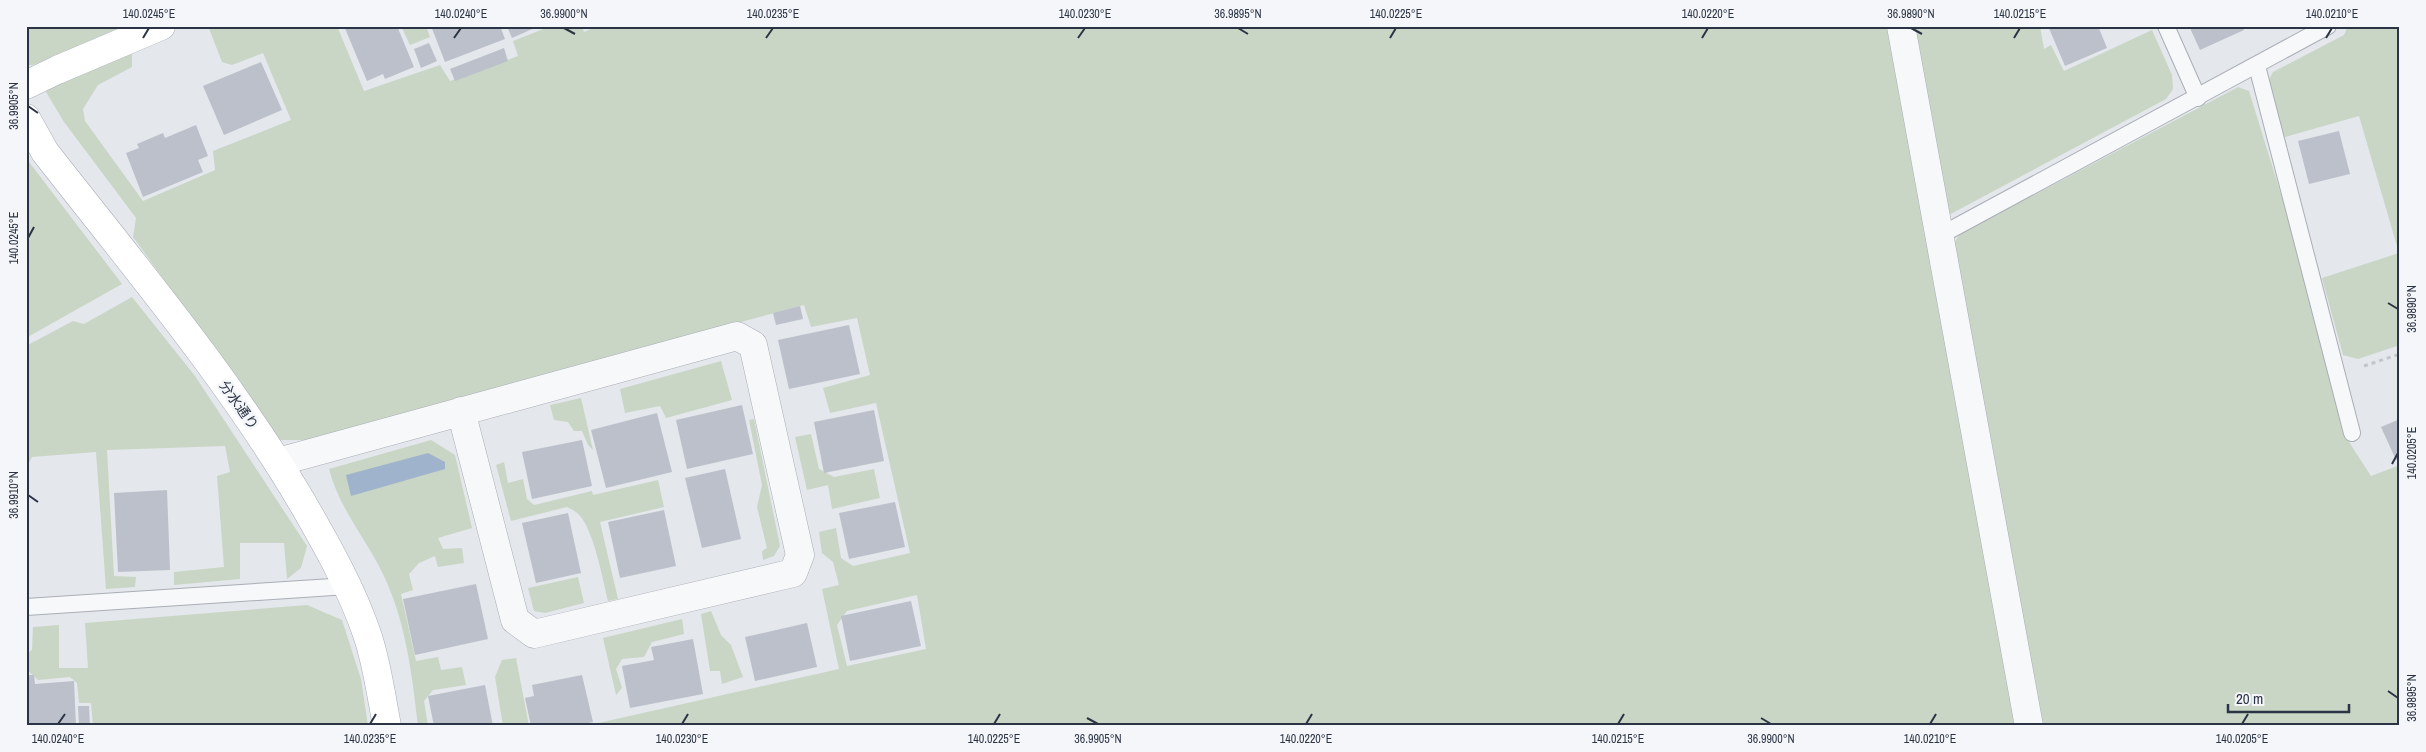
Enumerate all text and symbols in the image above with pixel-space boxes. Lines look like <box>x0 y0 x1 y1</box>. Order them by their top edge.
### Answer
text: 140.0245°E <box>123 6 175 22</box>
text: 140.0240°E <box>435 6 487 22</box>
text: 36.9900°N <box>540 6 588 22</box>
text: 140.0235°E <box>747 6 799 22</box>
text: 140.0230°E <box>1059 6 1111 22</box>
text: 36.9895°N <box>1214 6 1262 22</box>
text: 140.0225°E <box>1370 6 1422 22</box>
text: 140.0220°E <box>1682 6 1734 22</box>
text: 36.9890°N <box>1887 6 1935 22</box>
text: 140.0215°E <box>1994 6 2046 22</box>
text: 140.0210°E <box>2306 6 2358 22</box>
text: 36.9905°N <box>6 82 22 130</box>
text: 140.0245°E <box>6 212 22 264</box>
text: 36.9890°N <box>2404 285 2420 333</box>
street label: 分水通り <box>216 377 262 433</box>
text: 140.0205°E <box>2404 427 2420 479</box>
text: 36.9910°N <box>6 471 22 519</box>
text: 36.9895°N <box>2404 674 2420 722</box>
scale bar <box>2228 682 2350 714</box>
text: 20 m <box>2236 688 2263 709</box>
text: 140.0240°E <box>32 731 84 747</box>
text: 140.0235°E <box>344 731 396 747</box>
text: 140.0230°E <box>656 731 708 747</box>
text: 140.0225°E <box>968 731 1020 747</box>
text: 36.9905°N <box>1074 731 1122 747</box>
text: 140.0220°E <box>1280 731 1332 747</box>
text: 140.0215°E <box>1592 731 1644 747</box>
text: 36.9900°N <box>1747 731 1795 747</box>
text: 140.0210°E <box>1904 731 1956 747</box>
text: 140.0205°E <box>2216 731 2268 747</box>

